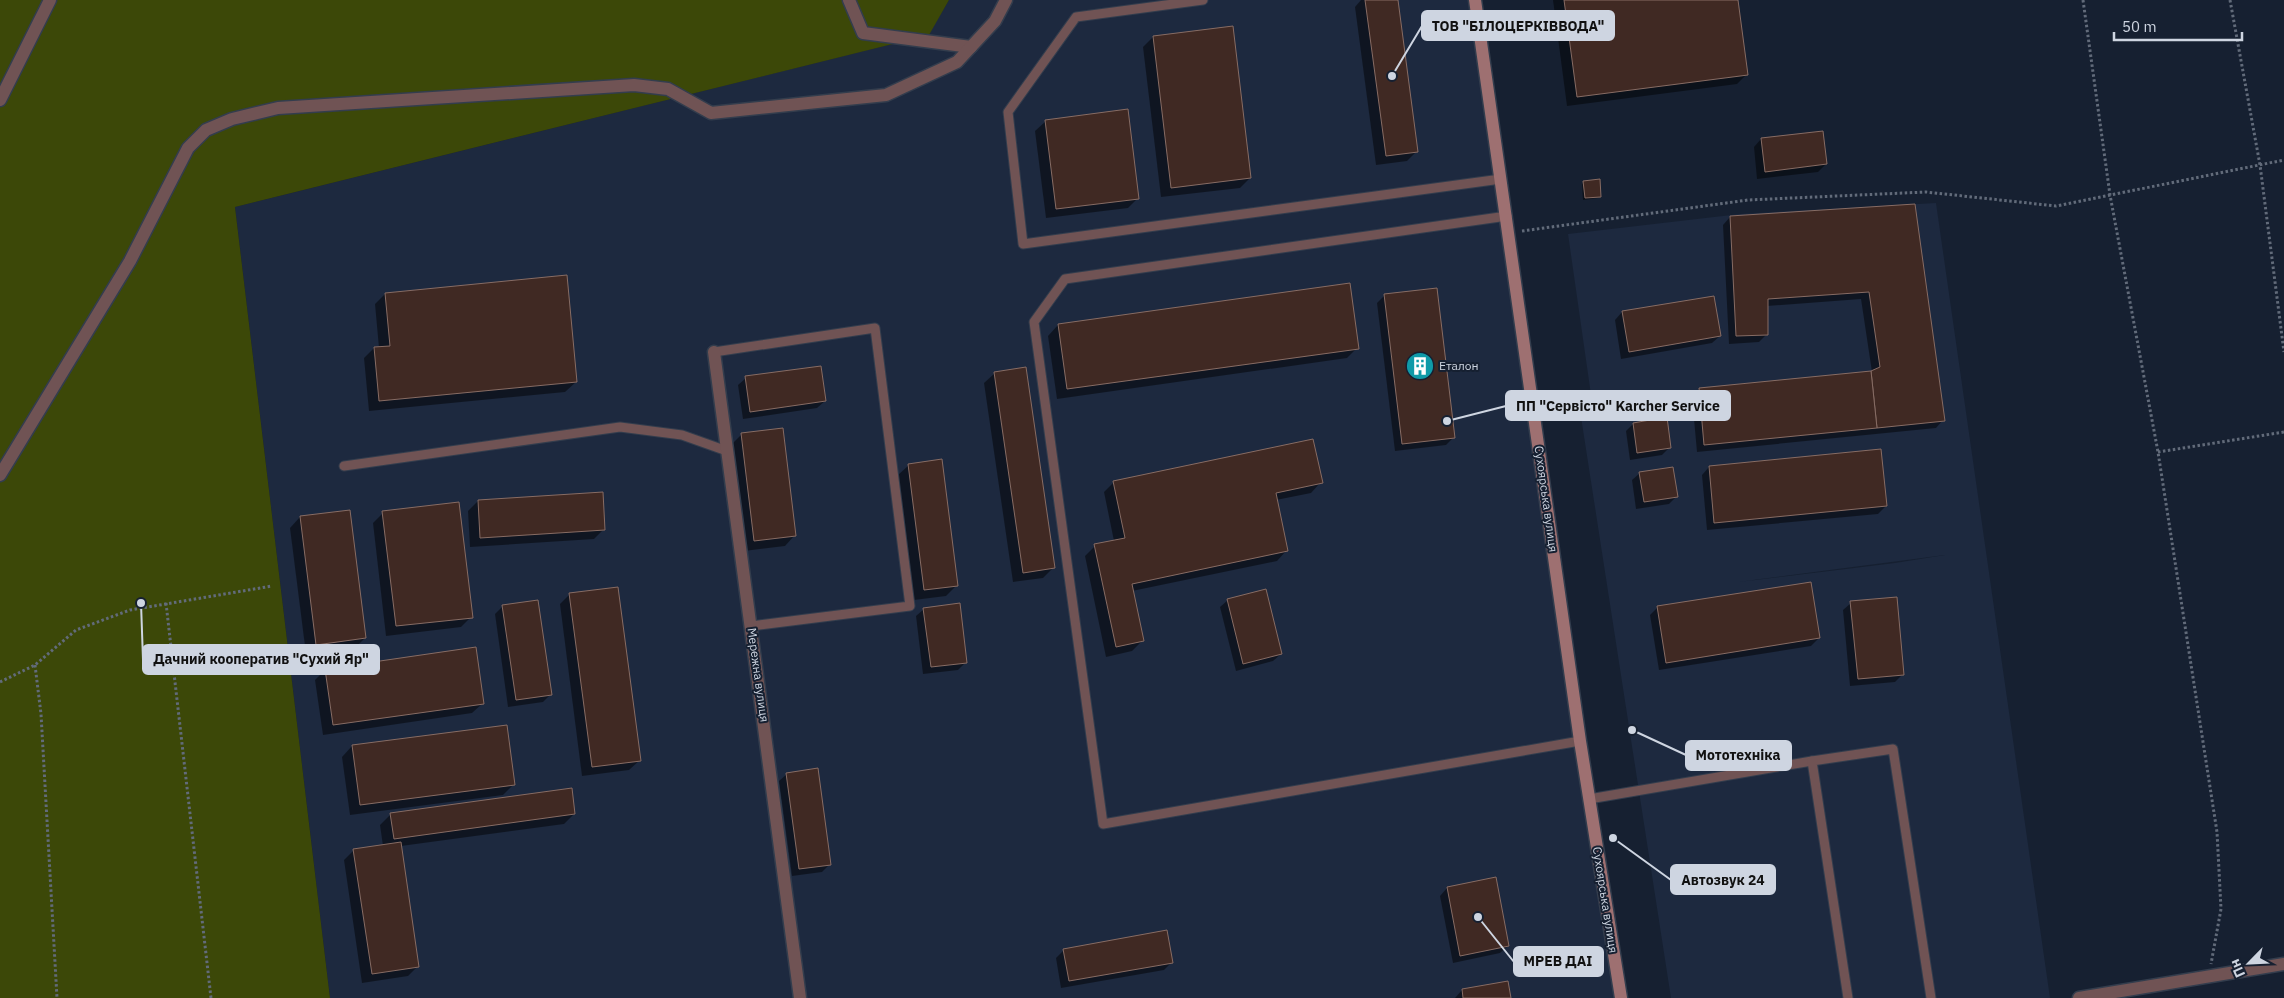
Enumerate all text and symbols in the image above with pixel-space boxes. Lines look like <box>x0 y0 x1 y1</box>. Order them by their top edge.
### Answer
scale bar <box>2114 10 2242 42</box>
callout: ТОВ "БІЛОЦЕРКІВВОДА" <box>1422 11 1614 40</box>
text: ТОВ "БІЛОЦЕРКІВВОДА" <box>1432 17 1604 35</box>
text: 50 m <box>2122 17 2157 36</box>
building icon: Еталон <box>1405 351 1435 381</box>
place label: Еталон <box>1439 358 1478 373</box>
callout: ПП "Сервісто" Karcher Service <box>1506 391 1730 420</box>
text: ПП "Сервісто" Karcher Service <box>1516 397 1720 415</box>
street label: Сухоярська вулиця <box>1532 445 1561 553</box>
street label: Мережна вулиця <box>744 627 773 723</box>
callout: Дачний кооператив "Сухий Яр" <box>143 645 379 674</box>
text: Дачний кооператив "Сухий Яр" <box>153 650 369 668</box>
callout: Мототехніка <box>1686 741 1791 770</box>
text: Мототехніка <box>1696 746 1780 764</box>
street label: Сухоярська вулиця <box>1590 846 1621 954</box>
callout: Автозвук 24 <box>1671 865 1775 894</box>
text: Автозвук 24 <box>1681 871 1765 889</box>
north arrow <box>2224 938 2274 988</box>
callout: МРЕВ ДАІ <box>1514 947 1603 976</box>
text: МРЕВ ДАІ <box>1524 952 1592 970</box>
text: Пн <box>2225 956 2249 980</box>

